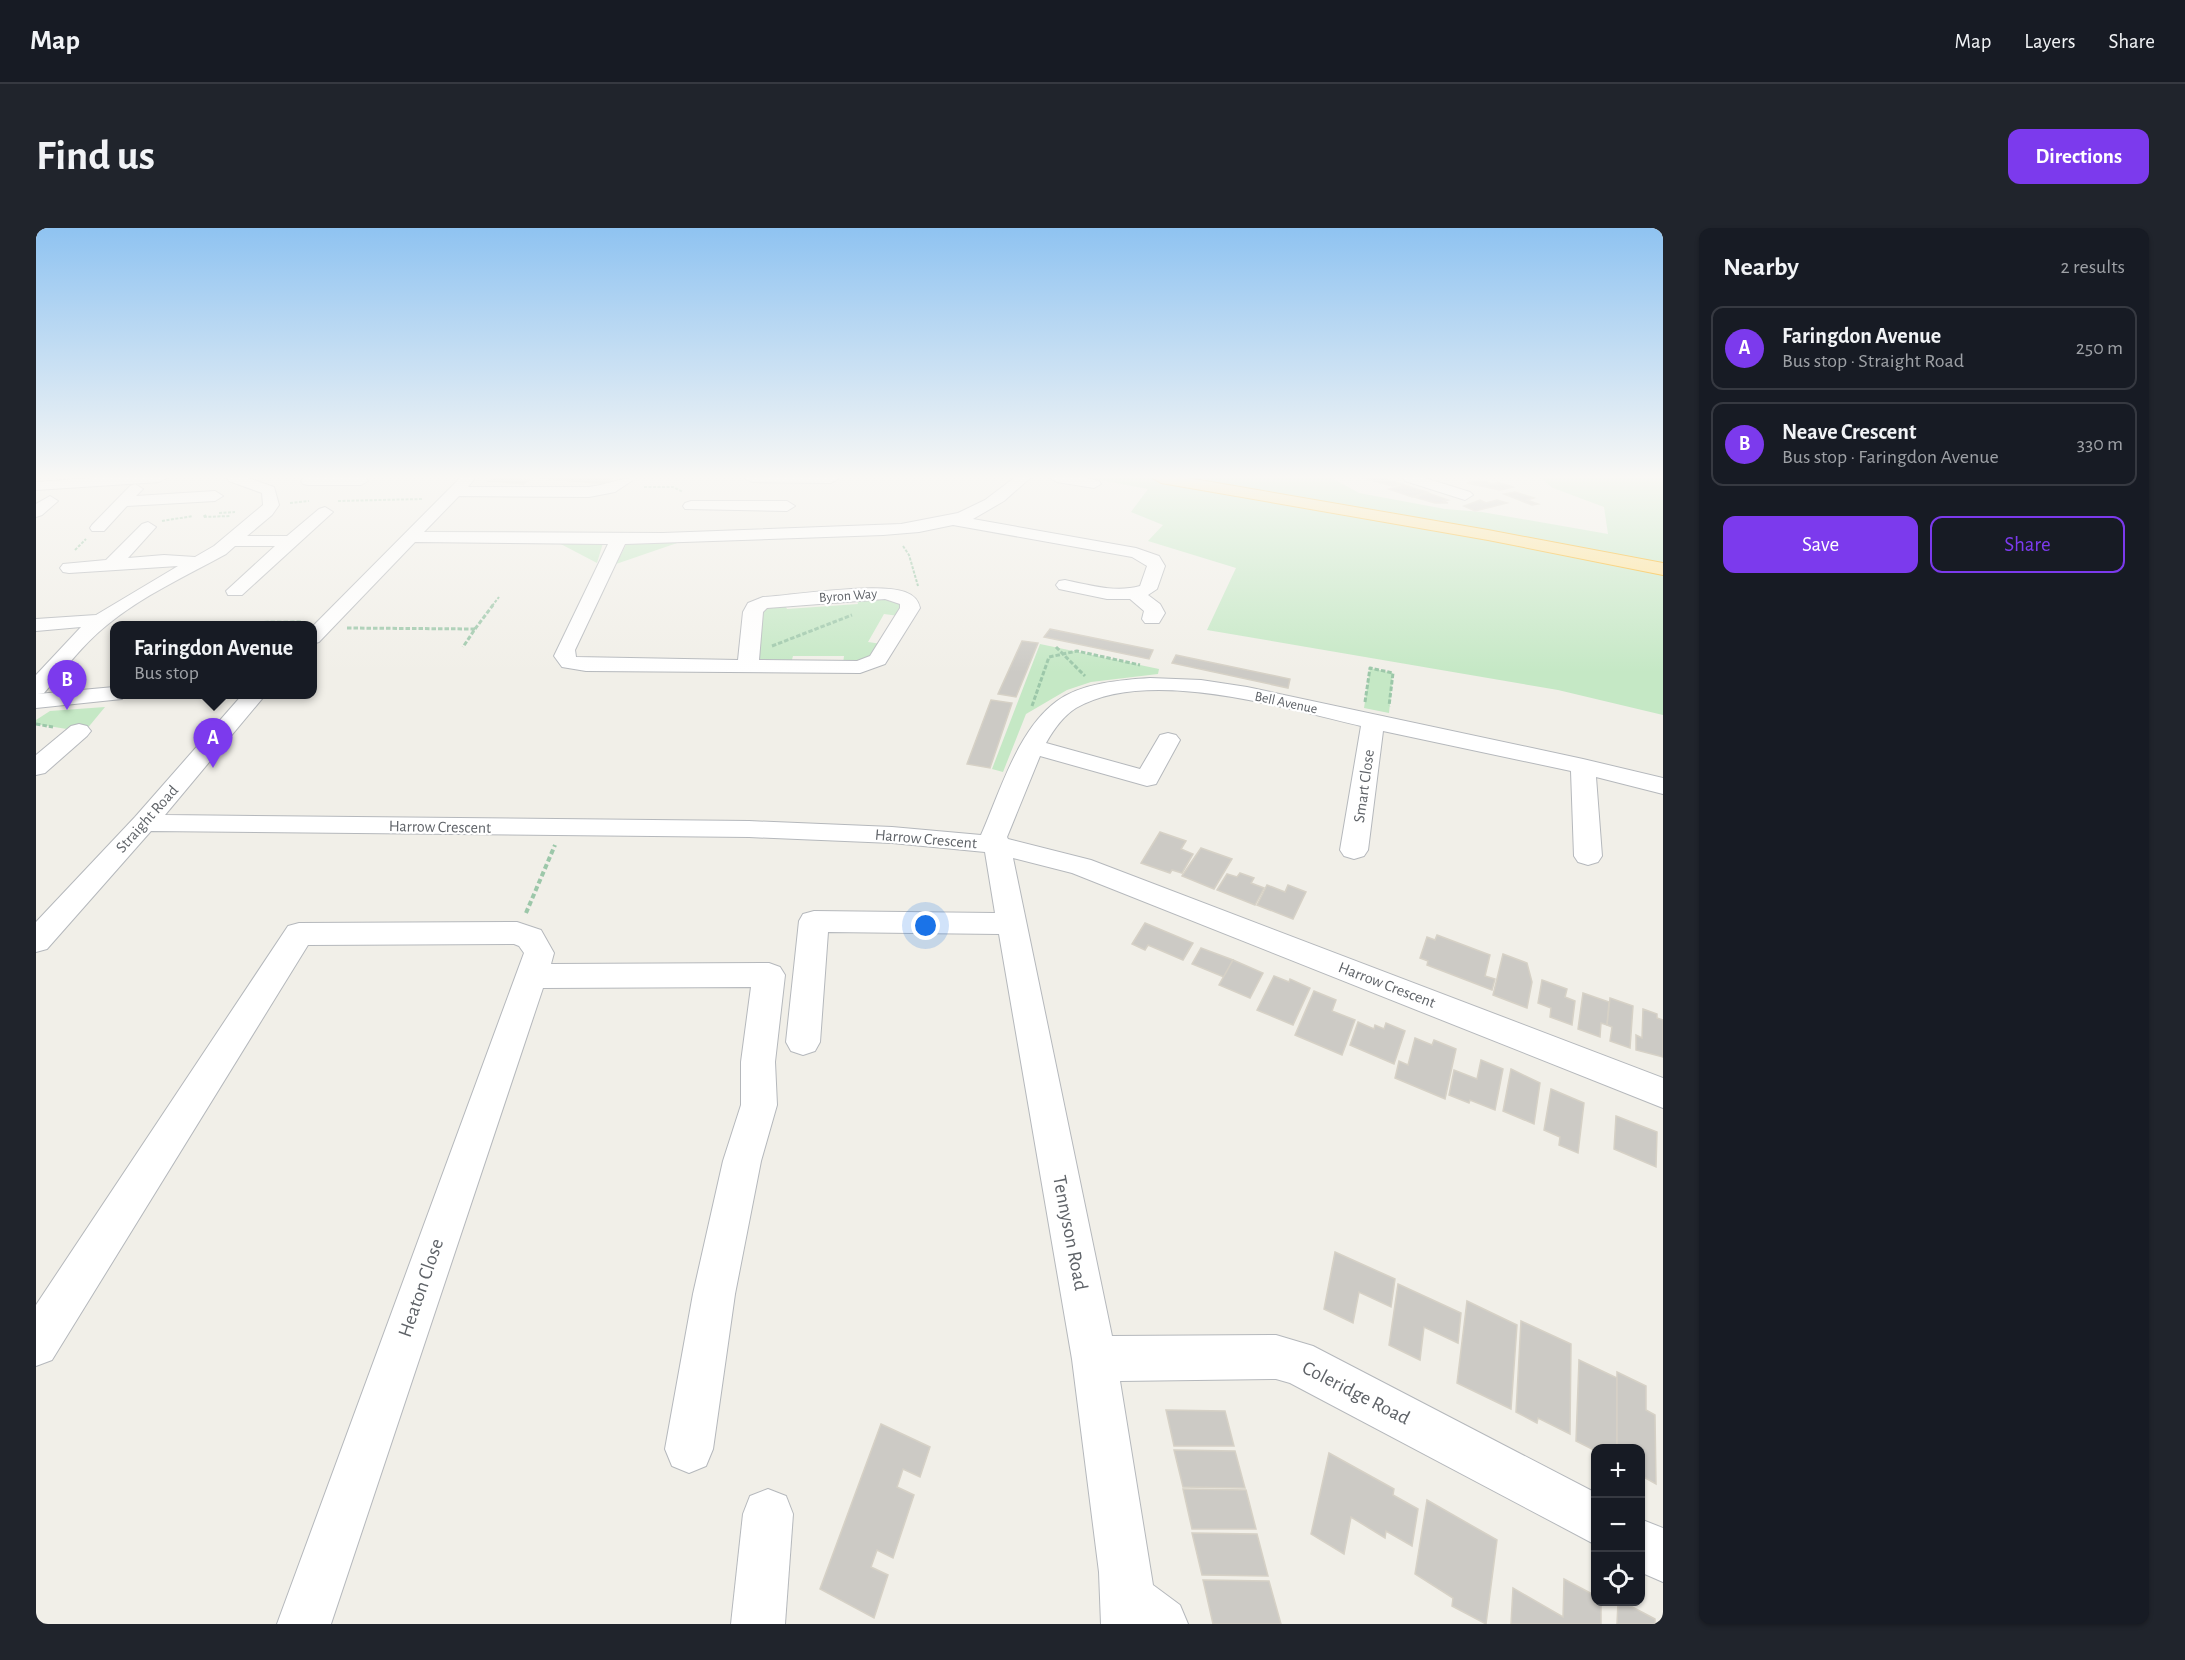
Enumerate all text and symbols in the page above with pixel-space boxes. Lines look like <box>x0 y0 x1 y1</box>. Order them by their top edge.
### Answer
text: Map <box>30 27 80 55</box>
text: Map <box>1955 31 1991 52</box>
text: Layers <box>2024 31 2075 52</box>
text: Share <box>2108 31 2155 52</box>
button: Directions <box>2008 129 2149 184</box>
text: Find us <box>36 135 155 177</box>
text: Nearby <box>1723 254 1799 280</box>
text: 2 results <box>2061 257 2125 277</box>
text: Faringdon Avenue <box>1782 325 1941 347</box>
text: A <box>1739 338 1751 358</box>
text: 250 m <box>2076 338 2123 358</box>
text: Bus stop · Straight Road <box>1782 351 1964 371</box>
text: Neave Crescent <box>1782 421 1916 443</box>
text: B <box>1739 434 1750 454</box>
text: 330 m <box>2077 434 2123 454</box>
text: Bus stop · Faringdon Avenue <box>1782 447 1999 467</box>
button: Save <box>1723 516 1918 573</box>
button: Share <box>1930 516 2125 573</box>
street label: Byron Way <box>818 587 878 605</box>
popup <box>110 621 317 699</box>
text: Faringdon Avenue <box>134 637 293 659</box>
pin: B <box>48 660 87 710</box>
text: Bus stop <box>134 663 199 683</box>
street label: Bell Avenue <box>1253 690 1319 716</box>
pin: A <box>194 718 232 768</box>
street label: Smart Close <box>1351 748 1377 824</box>
street label: Straight Road <box>113 782 181 856</box>
street label: Harrow Crescent <box>389 818 491 836</box>
street label: Harrow Crescent <box>874 827 978 851</box>
your location <box>911 911 940 940</box>
street label: Harrow Crescent <box>1336 959 1438 1011</box>
street label: Tennyson Road <box>1049 1174 1091 1292</box>
street label: Heaton Close <box>395 1236 447 1340</box>
street label: Coleridge Road <box>1299 1357 1413 1429</box>
map controls <box>1591 1444 1645 1606</box>
button: + <box>1591 1444 1645 1498</box>
button: − <box>1591 1498 1645 1552</box>
button: locate <box>1591 1552 1645 1606</box>

